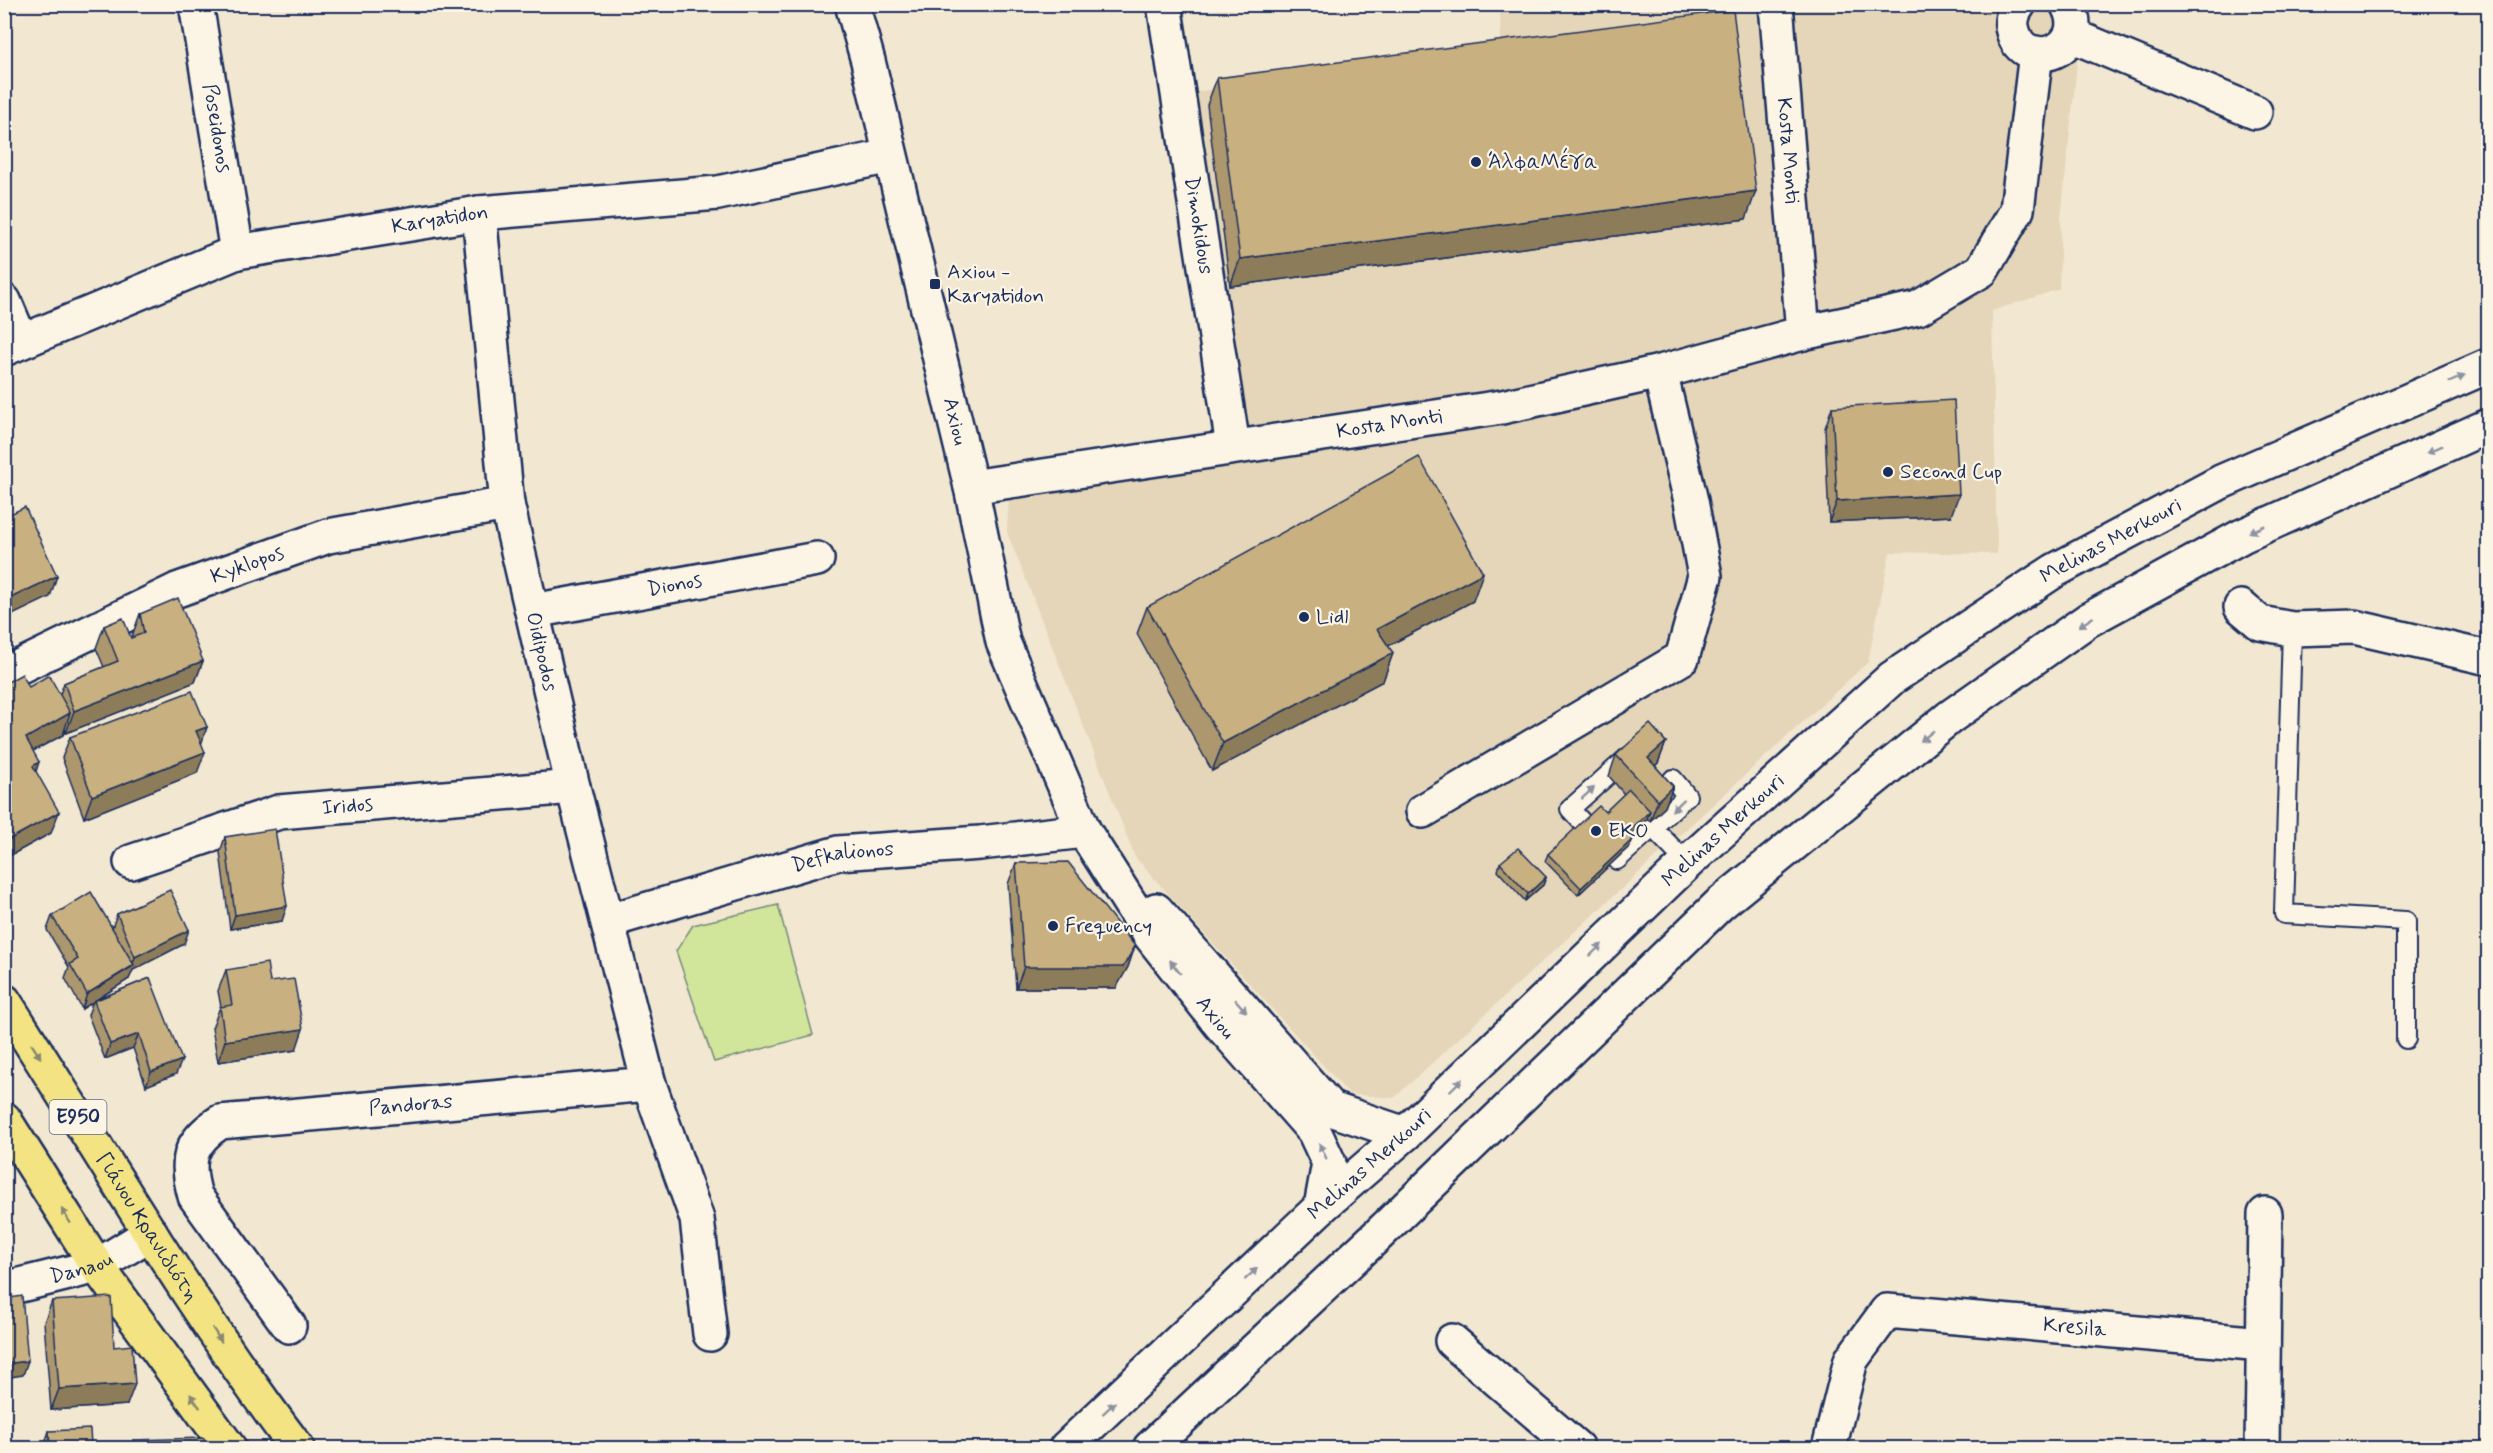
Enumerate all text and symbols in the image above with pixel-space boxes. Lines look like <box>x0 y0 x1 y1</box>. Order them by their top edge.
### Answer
street label: Poseidonos <box>195 82 238 175</box>
street label: Kosta Monti <box>1770 96 1806 205</box>
place label: ΆλφαΜέγα <box>1488 147 1597 176</box>
marker: ΆλφαΜέγα <box>1469 155 1483 169</box>
street label: Dimokidous <box>1177 174 1220 276</box>
street label: Karyatidon <box>390 198 489 241</box>
place label: Axiou - Karyatidon <box>947 258 1044 310</box>
marker: Axiou - Karyatidon <box>928 277 942 291</box>
one-way arrow <box>2448 375 2465 384</box>
street label: Axiou <box>936 395 974 448</box>
street label: Kosta Monti <box>1335 402 1444 446</box>
one-way arrow <box>2426 445 2444 454</box>
place label: Second Cup <box>1900 458 2002 486</box>
marker: Second Cup <box>1881 465 1895 479</box>
street label: Melinas Merkouri <box>2034 491 2187 590</box>
one-way arrow <box>2248 525 2266 534</box>
street label: Kyklopos <box>207 539 288 591</box>
street label: Dionos <box>645 566 704 604</box>
place label: Lidl <box>1316 603 1348 631</box>
street label: Oidipodos <box>519 609 564 694</box>
marker: Lidl <box>1297 610 1311 624</box>
one-way arrow <box>2078 616 2094 628</box>
one-way arrow <box>1919 729 1935 742</box>
street label: Melinas Merkouri <box>1656 767 1791 894</box>
one-way arrow <box>1581 786 1596 800</box>
street label: Iridos <box>321 790 374 822</box>
one-way arrow <box>1672 797 1686 811</box>
place label: EKO <box>1608 817 1649 845</box>
marker: EKO <box>1589 824 1603 838</box>
street label: Defkalionos <box>788 835 895 880</box>
place label: Frequency <box>1065 912 1152 940</box>
marker: Frequency <box>1046 919 1060 933</box>
one-way arrow <box>1589 944 1603 958</box>
one-way arrow <box>1168 959 1181 975</box>
street label: Axiou <box>1189 990 1241 1046</box>
one-way arrow <box>1234 998 1247 1014</box>
one-way arrow <box>31 1042 42 1059</box>
one-way arrow <box>1448 1078 1463 1092</box>
street label: Pandoras <box>367 1087 454 1123</box>
road number: E950 <box>50 1100 106 1134</box>
street label: Melinas Merkouri <box>1302 1101 1438 1226</box>
one-way arrow <box>1319 1142 1328 1159</box>
street label: Γιάνου Κρανιδιότη <box>89 1147 205 1308</box>
one-way arrow <box>60 1209 72 1225</box>
street label: Danaou <box>47 1246 118 1291</box>
one-way arrow <box>1243 1268 1257 1282</box>
street label: Kresila <box>2042 1311 2108 1344</box>
one-way arrow <box>212 1327 223 1343</box>
one-way arrow <box>189 1394 201 1410</box>
one-way arrow <box>1101 1402 1115 1416</box>

